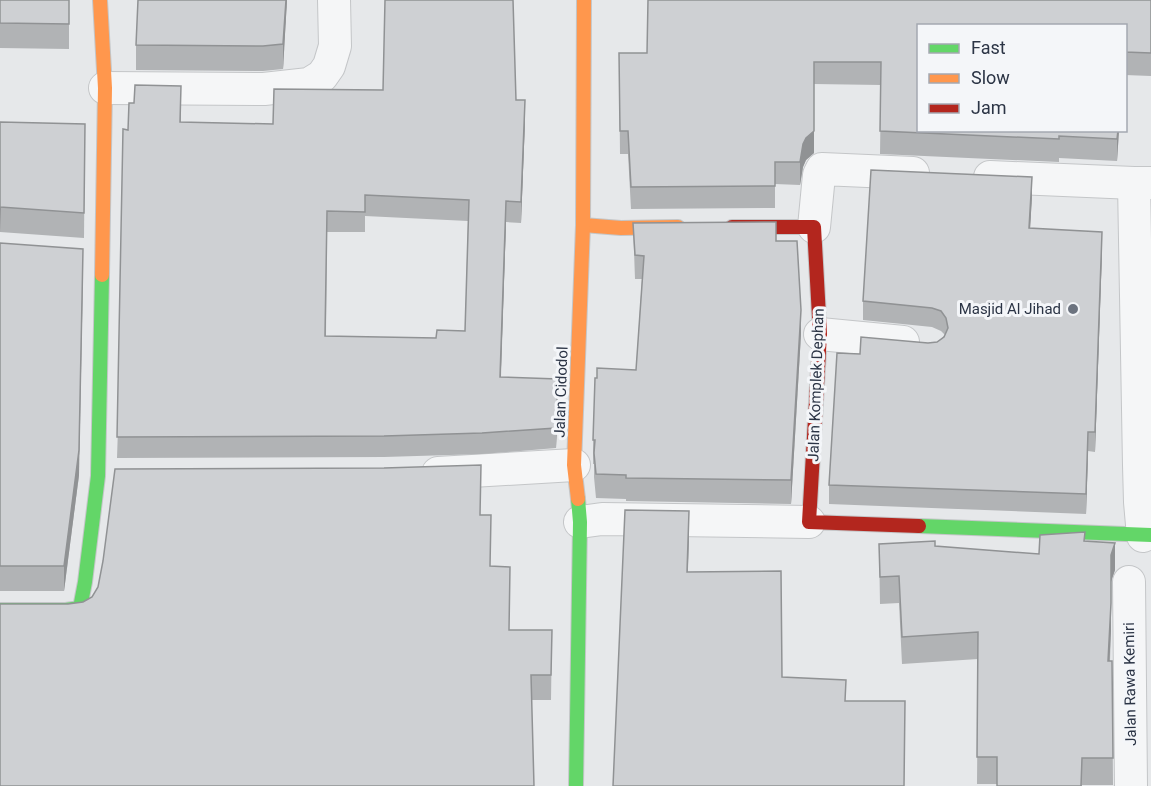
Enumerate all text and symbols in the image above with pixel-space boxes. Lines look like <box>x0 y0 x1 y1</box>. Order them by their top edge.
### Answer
legend <box>917 24 1127 132</box>
text: Fast <box>971 37 1006 58</box>
text: Slow <box>971 67 1010 88</box>
text: Jam <box>971 97 1007 118</box>
place label: Masjid Al Jihad <box>959 300 1061 318</box>
marker: Masjid Al Jihad <box>1066 302 1080 316</box>
street label: Jalan Komplek Dephan <box>804 308 828 462</box>
street label: Jalan Cidodol <box>550 346 572 438</box>
street label: Jalan Rawa Kemiri <box>1120 622 1140 746</box>

